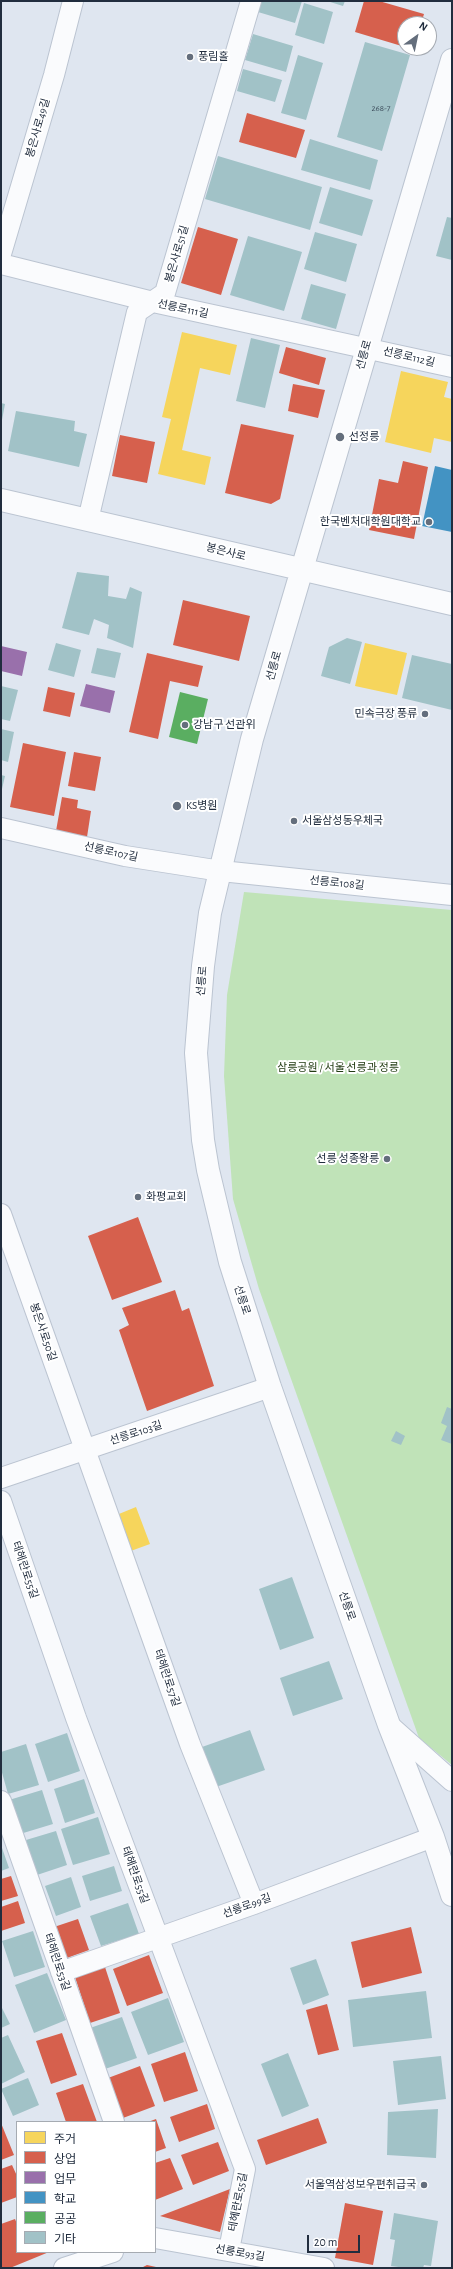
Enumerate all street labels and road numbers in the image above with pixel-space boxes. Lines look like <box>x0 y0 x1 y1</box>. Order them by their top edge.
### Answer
street label: 봉은사로49길 <box>23 97 53 159</box>
street label: 봉은사로51길 <box>163 224 191 284</box>
street label: 선릉로111길 <box>156 297 210 321</box>
street label: 선릉로 <box>353 339 375 371</box>
street label: 선릉로112길 <box>382 345 436 369</box>
street label: 봉은사로 <box>205 541 247 563</box>
street label: 선릉로 <box>263 650 285 682</box>
street label: 선릉로107길 <box>83 840 139 864</box>
street label: 선릉로108길 <box>309 874 365 892</box>
street label: 선릉로 <box>194 965 210 997</box>
street label: 선릉로 <box>231 1284 253 1316</box>
street label: 봉은사로50길 <box>27 1301 59 1363</box>
street label: 선릉로103길 <box>108 1418 164 1448</box>
street label: 테헤란로55길 <box>9 1540 41 1600</box>
street label: 선릉로 <box>336 1589 358 1623</box>
street label: 테헤란로57길 <box>151 1648 183 1708</box>
street label: 테헤란로55길 <box>119 1845 151 1905</box>
street label: 선릉로99길 <box>221 1891 273 1921</box>
street label: 테헤란로53길 <box>41 1932 73 1992</box>
street label: 테헤란로55길 <box>226 2171 250 2233</box>
street label: 선릉로93길 <box>214 2242 266 2264</box>

